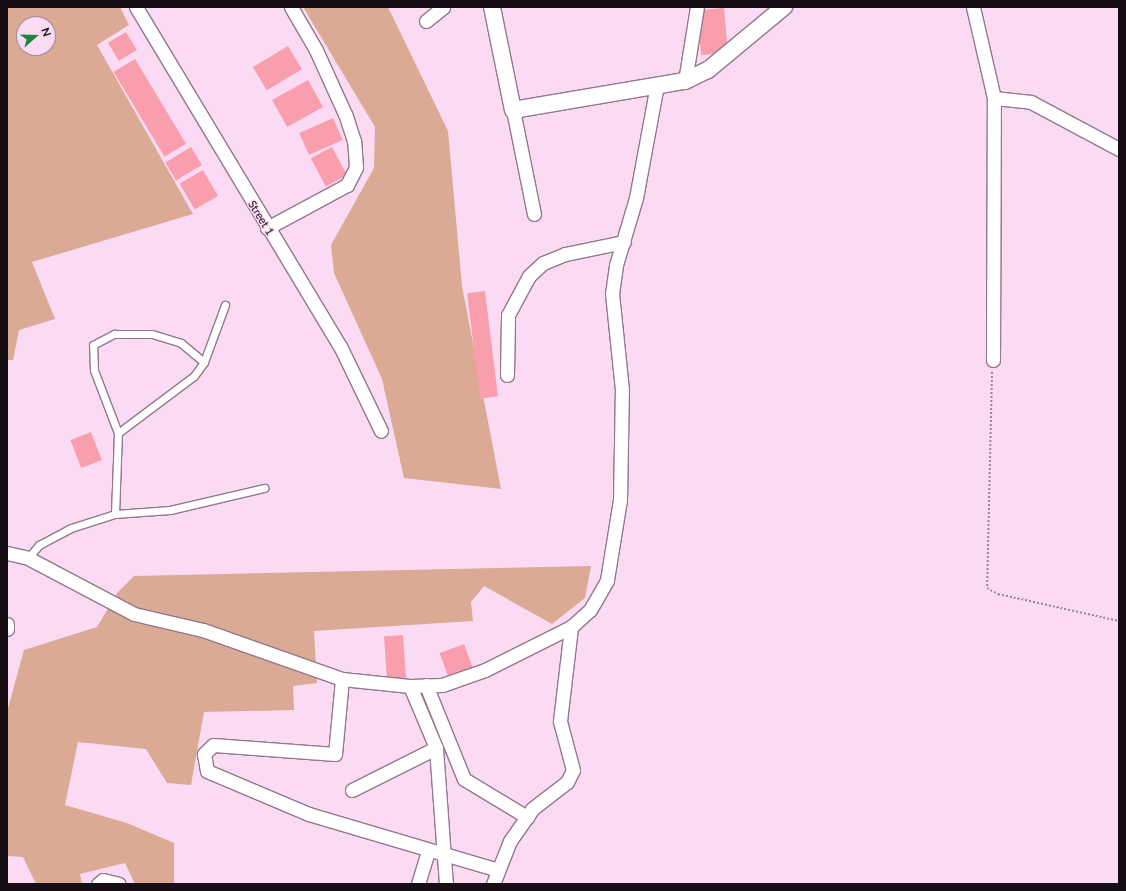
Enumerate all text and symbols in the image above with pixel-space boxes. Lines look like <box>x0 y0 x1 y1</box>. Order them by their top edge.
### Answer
north arrow <box>16 16 56 56</box>
text: N <box>39 26 54 38</box>
street label: Street 1 <box>245 198 277 238</box>

